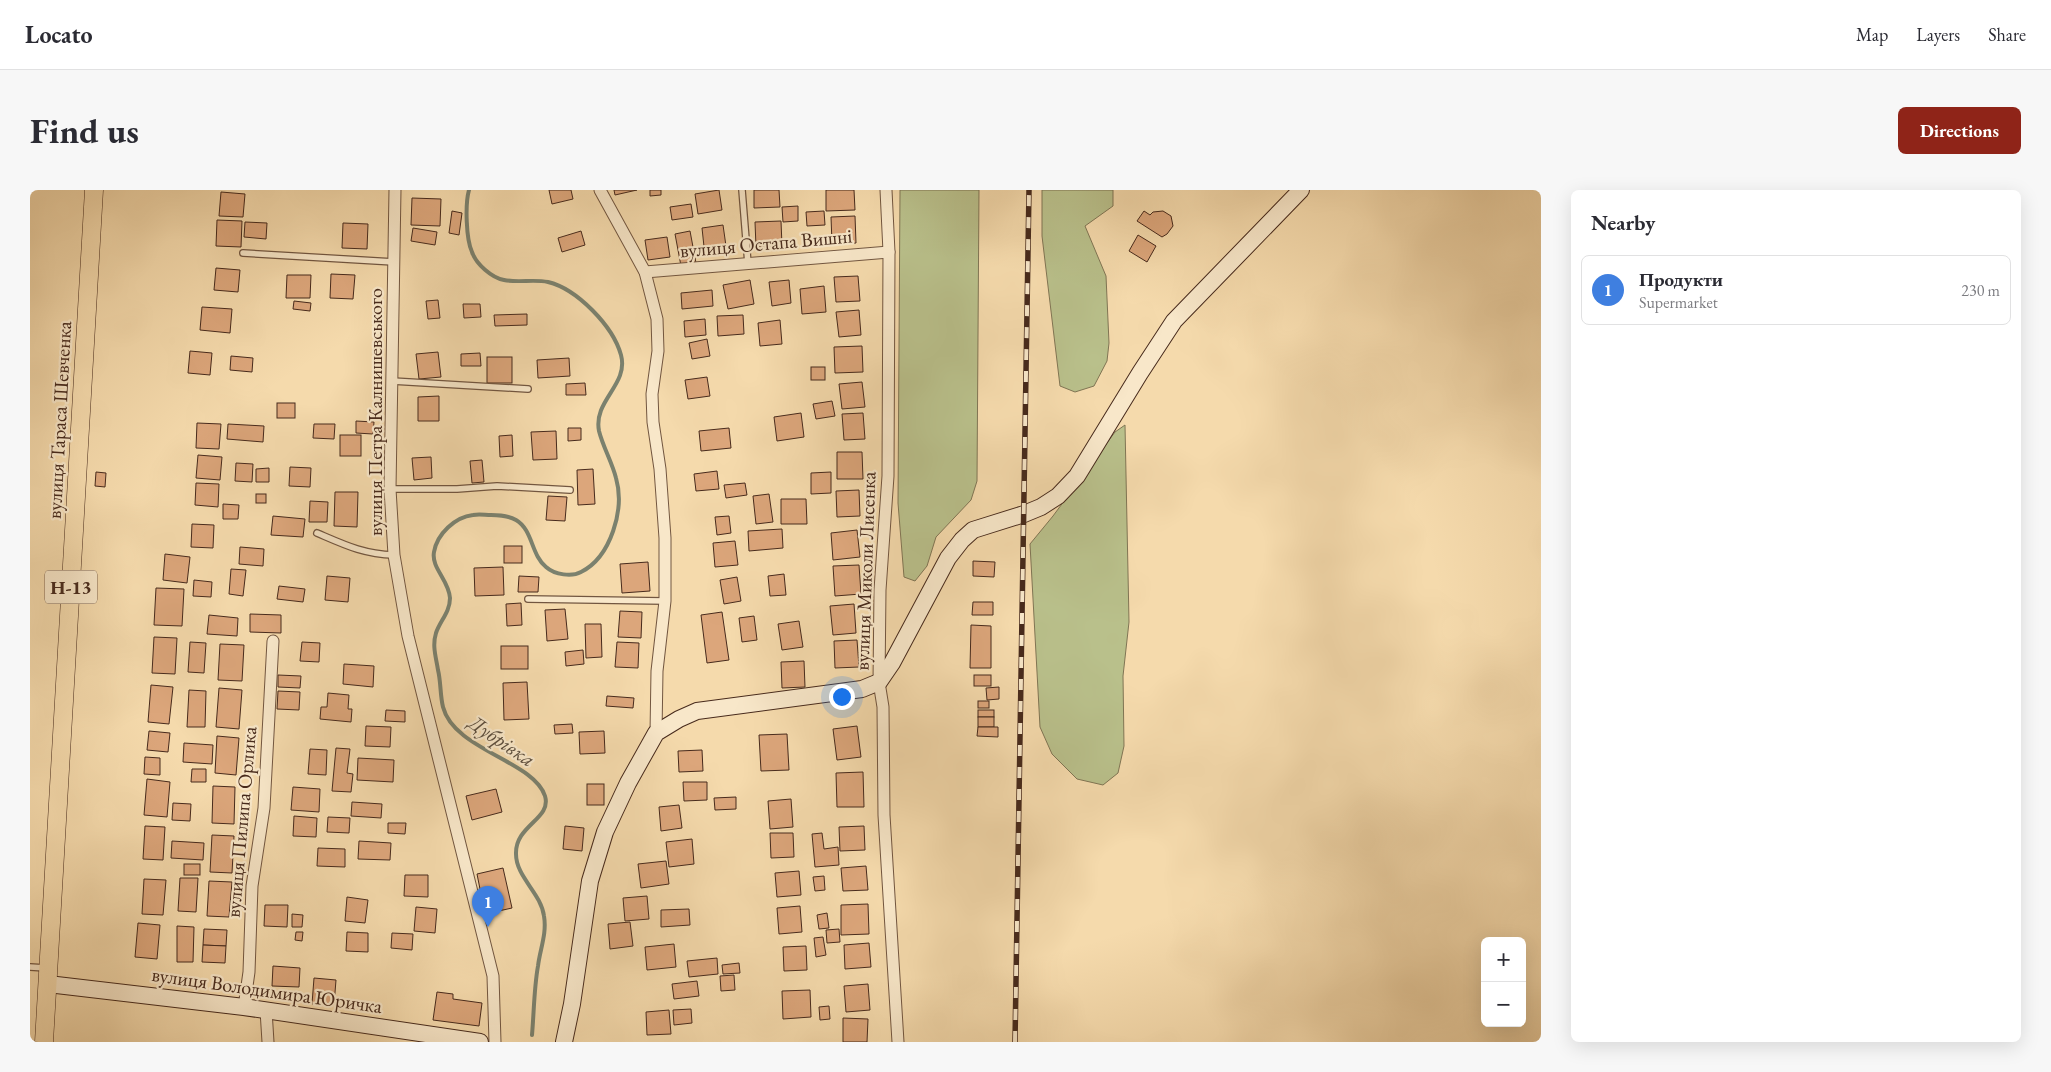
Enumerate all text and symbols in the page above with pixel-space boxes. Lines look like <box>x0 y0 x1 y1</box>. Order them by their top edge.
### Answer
text: Locato <box>25 19 93 50</box>
text: Map <box>1856 23 1888 46</box>
text: Layers <box>1916 23 1960 46</box>
text: Share <box>1988 23 2026 46</box>
button: Directions <box>1898 107 2021 154</box>
text: Find us <box>30 108 139 153</box>
text: Nearby <box>1591 209 1655 236</box>
street label: вулиця Остапа Вишні <box>679 223 853 263</box>
text: Продукти <box>1639 267 1723 292</box>
text: 1 <box>1604 280 1612 301</box>
text: 230 m <box>1961 280 2000 301</box>
street label: вулиця Петра Калнишевського <box>362 288 388 536</box>
text: Supermarket <box>1639 292 1718 313</box>
street label: вулиця Тараса Шевченка <box>41 320 77 520</box>
street label: вулиця Миколи Лисенка <box>849 471 881 671</box>
road number: Н-13 <box>45 571 97 604</box>
your location <box>829 684 855 710</box>
water label: Дубрівка <box>462 708 541 773</box>
street label: вулиця Пилипа Орлика <box>220 725 262 919</box>
pin: 1 <box>472 886 504 927</box>
map controls <box>1481 937 1526 1027</box>
button: + <box>1481 937 1526 982</box>
street label: вулиця Володимира Юричка <box>150 961 384 1019</box>
button: − <box>1481 982 1526 1027</box>

